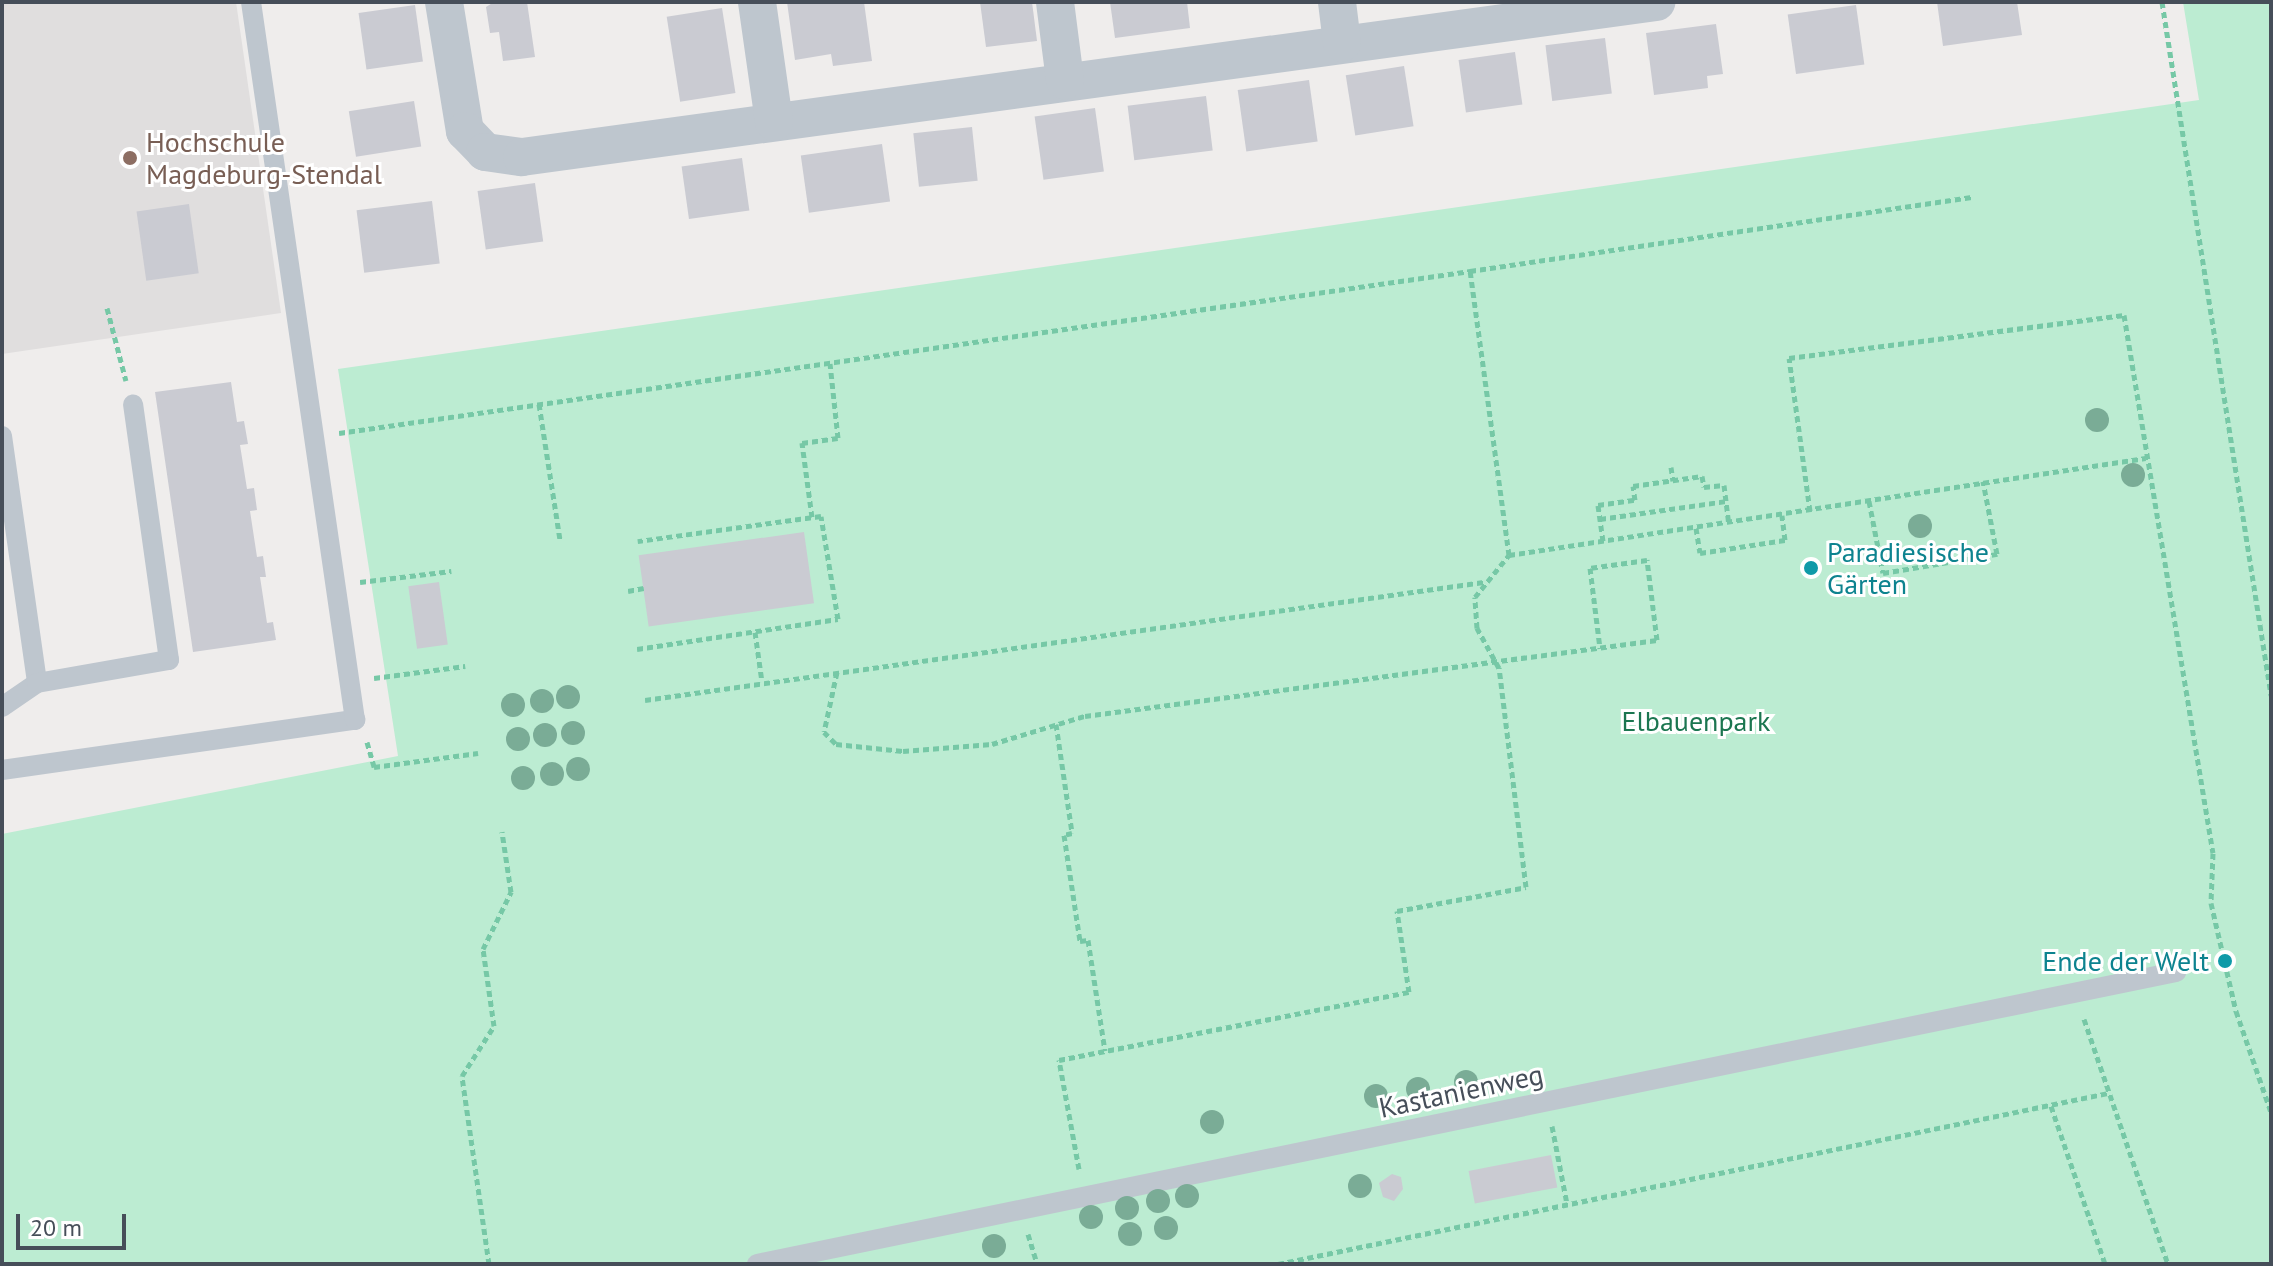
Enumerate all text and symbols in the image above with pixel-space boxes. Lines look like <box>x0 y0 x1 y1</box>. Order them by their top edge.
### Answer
place label: Hochschule Magdeburg-Stendal <box>146 125 382 191</box>
marker: Hochschule Magdeburg-Stendal <box>121 149 139 167</box>
place label: Paradiesische Gärten <box>1827 535 1989 601</box>
marker: Paradiesische Gärten <box>1802 559 1820 577</box>
park label: Elbauenpark <box>1622 704 1770 738</box>
place label: Ende der Welt <box>2042 944 2209 978</box>
marker: Ende der Welt <box>2216 952 2234 970</box>
street label: Kastanienweg <box>1376 1057 1546 1125</box>
scale bar <box>20 1198 130 1248</box>
text: 20 m <box>30 1212 82 1243</box>

